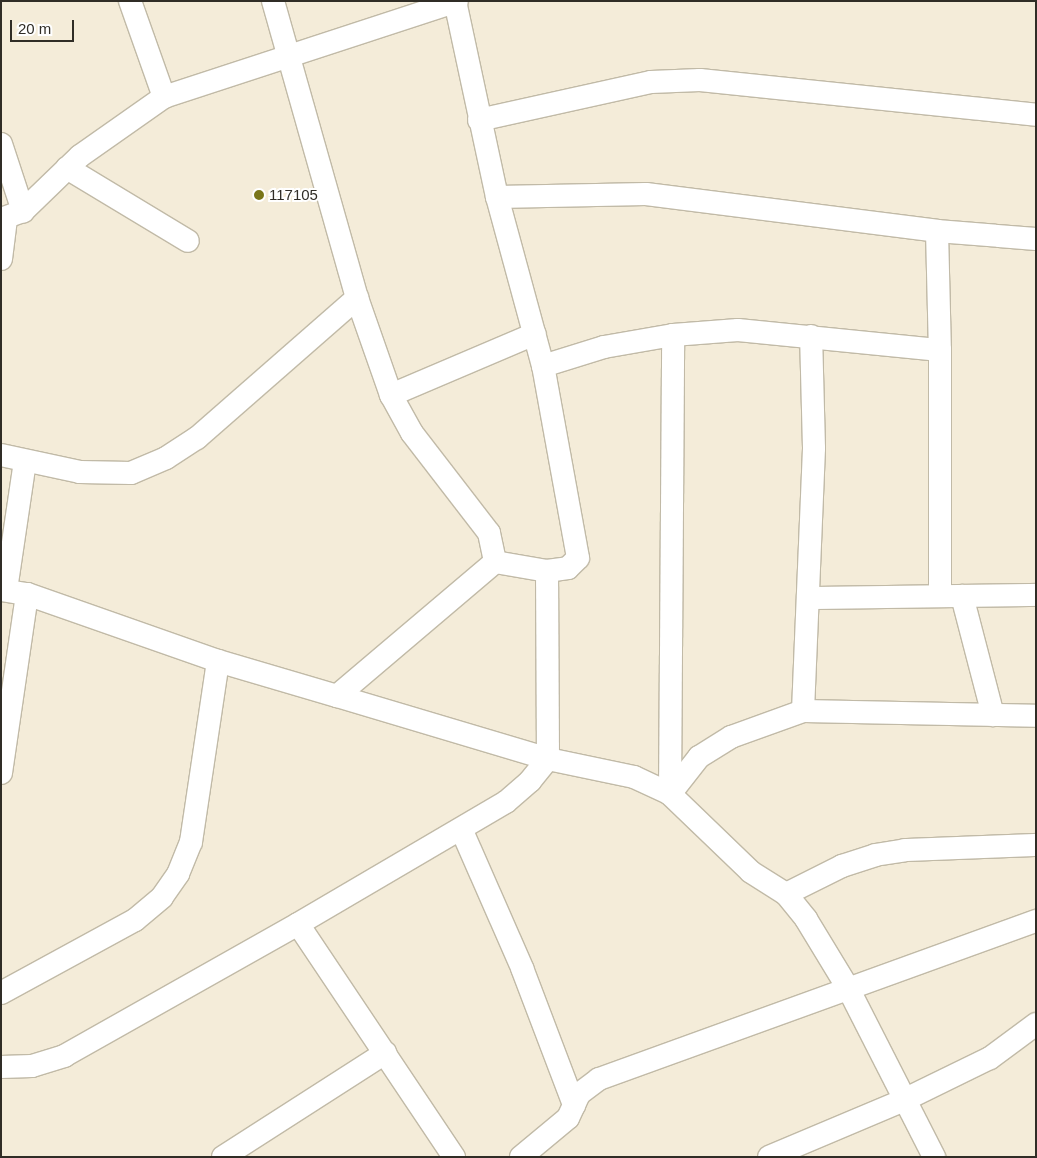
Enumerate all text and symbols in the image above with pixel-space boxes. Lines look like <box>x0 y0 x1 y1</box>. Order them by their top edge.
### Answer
scale bar <box>12 10 76 42</box>
text: 20 m <box>18 20 51 37</box>
place label: 117105 <box>269 186 318 204</box>
marker: 117105 <box>253 189 265 201</box>

